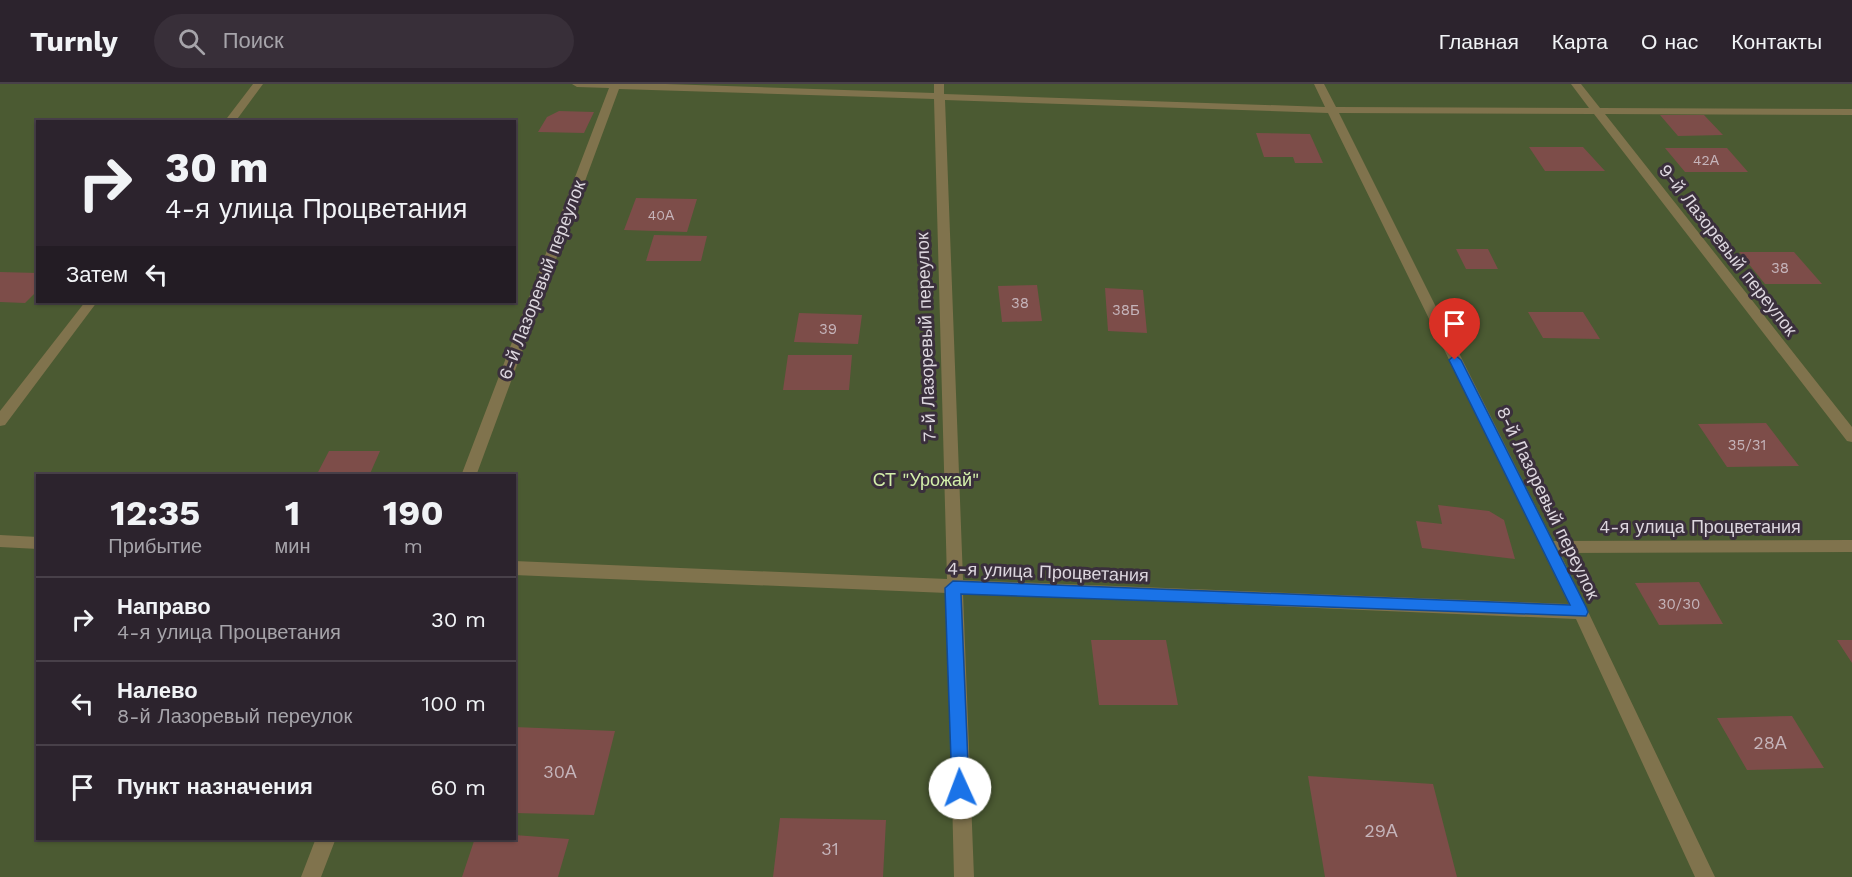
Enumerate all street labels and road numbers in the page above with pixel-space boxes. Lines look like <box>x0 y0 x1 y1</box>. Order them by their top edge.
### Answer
street label: 9-й Лазоревый переулок <box>1655 160 1802 340</box>
street label: 6-й Лазоревый переулок <box>494 177 589 382</box>
street label: 7-й Лазоревый переулок <box>911 232 940 442</box>
street label: 8-й Лазоревый переулок <box>1493 403 1604 603</box>
street label: 4-я улица Процветания <box>1599 516 1801 537</box>
street label: 4-я улица Процветания <box>947 557 1149 586</box>

